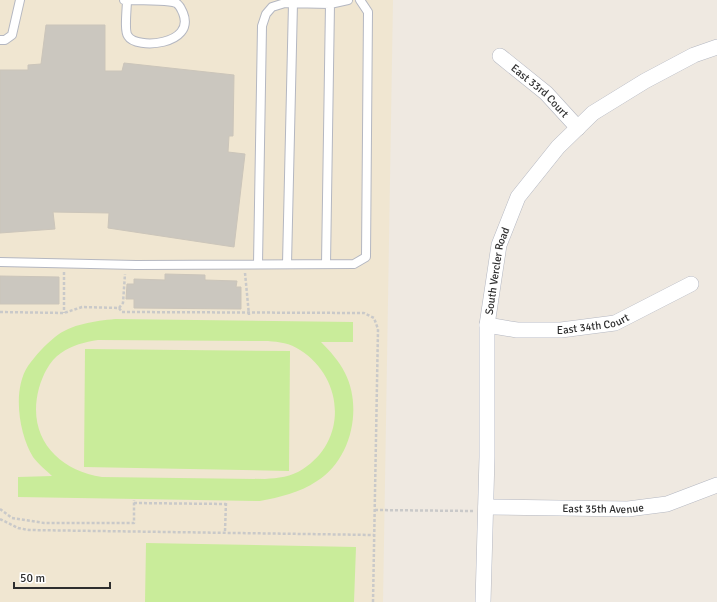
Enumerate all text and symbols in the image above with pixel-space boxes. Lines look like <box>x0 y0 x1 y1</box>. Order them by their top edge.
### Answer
street label: East 33rd Court <box>509 61 572 120</box>
street label: South Vercler Road <box>482 225 512 316</box>
street label: East 34th Court <box>557 310 631 337</box>
street label: East 35th Avenue <box>562 501 644 516</box>
scale bar <box>14 564 110 590</box>
text: 50 m <box>20 571 45 586</box>

